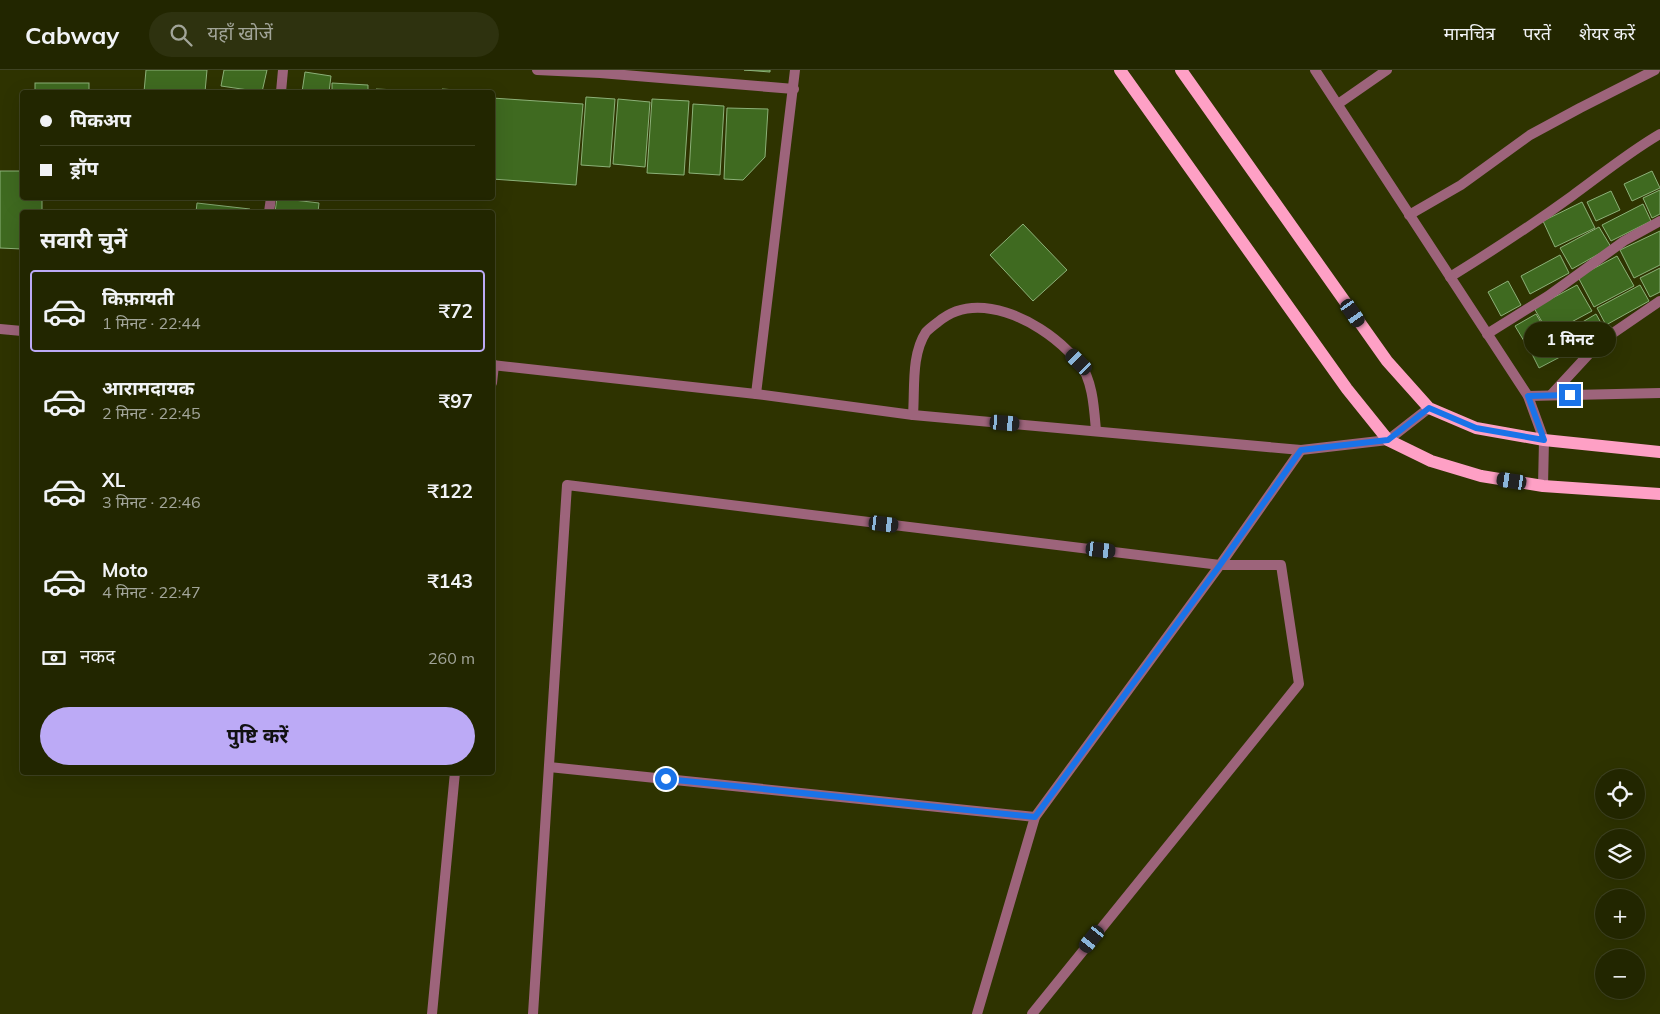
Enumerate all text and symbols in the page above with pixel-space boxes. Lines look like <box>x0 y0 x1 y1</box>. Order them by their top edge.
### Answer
search box <box>149 12 499 57</box>
text: Cabway <box>25 20 119 50</box>
icon: search <box>167 21 195 49</box>
text: यहाँ खोजें <box>207 21 273 45</box>
text: मानचित्र <box>1444 22 1495 45</box>
text: परतें <box>1523 22 1551 45</box>
text: शेयर करें <box>1579 22 1635 45</box>
text: पिकअप <box>70 108 131 132</box>
text: ड्रॉप <box>70 156 98 180</box>
text: सवारी चुनें <box>40 226 127 254</box>
text: किफ़ायती <box>102 286 174 310</box>
icon: car <box>42 289 87 334</box>
car <box>1338 296 1367 330</box>
text: ₹72 <box>439 299 473 323</box>
text: 1 मिनट · 22:44 <box>102 313 201 333</box>
callout: 1 मिनट <box>1524 322 1616 358</box>
text: 1 मिनट <box>1546 329 1594 349</box>
car <box>1063 346 1094 378</box>
text: आरामदायक <box>102 376 194 400</box>
icon: car <box>42 379 87 424</box>
route end <box>1559 384 1581 406</box>
text: ₹97 <box>439 389 473 413</box>
text: 2 मिनट · 22:45 <box>102 403 201 423</box>
car <box>989 414 1020 432</box>
text: XL <box>102 468 125 492</box>
icon: car <box>42 469 87 514</box>
car <box>1496 471 1527 491</box>
text: ₹122 <box>427 479 473 503</box>
text: 3 मिनट · 22:46 <box>102 492 201 512</box>
car <box>868 515 899 533</box>
car <box>1085 541 1116 559</box>
text: Moto <box>102 558 148 582</box>
icon: car <box>42 559 87 604</box>
text: ₹143 <box>427 569 473 593</box>
text: 4 मिनट · 22:47 <box>102 582 201 602</box>
icon: cash <box>40 644 68 672</box>
text: नकद <box>80 644 115 668</box>
text: 260 m <box>428 648 475 668</box>
button: पुष्टि करें <box>40 707 475 765</box>
route start <box>655 768 677 790</box>
map controls <box>1595 769 1645 999</box>
button: locate <box>1595 769 1645 819</box>
button: layers <box>1595 829 1645 879</box>
button: + <box>1595 889 1645 939</box>
car <box>1076 923 1107 955</box>
button: − <box>1595 949 1645 999</box>

